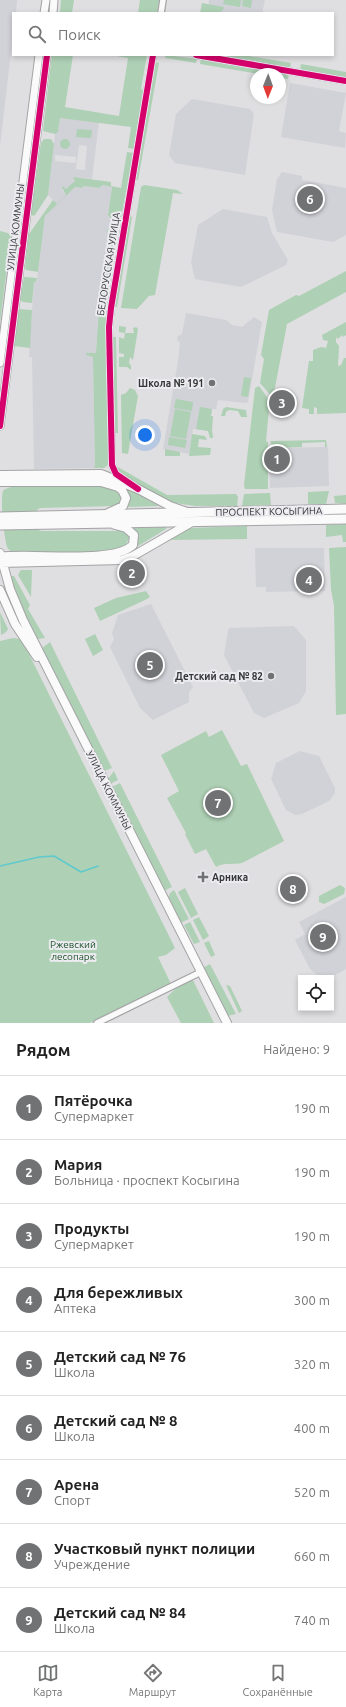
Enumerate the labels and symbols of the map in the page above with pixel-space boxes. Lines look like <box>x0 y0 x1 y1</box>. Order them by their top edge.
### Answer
north arrow <box>250 68 286 104</box>
street label: УЛИЦА КОММУНЫ <box>5 183 26 271</box>
pin: 6 <box>297 184 323 214</box>
street label: БЕЛОРУССКАЯ УЛИЦА <box>95 211 122 317</box>
place label: Школа № 191 <box>138 378 204 389</box>
marker: Школа № 191 <box>207 378 217 388</box>
pin: 3 <box>269 388 295 418</box>
your location <box>135 425 155 445</box>
pin: 1 <box>264 444 290 474</box>
street label: ПРОСПЕКТ КОСЫГИНА <box>215 505 323 518</box>
pin: 2 <box>119 558 145 588</box>
pin: 4 <box>296 565 322 595</box>
pin: 5 <box>137 650 163 680</box>
place label: Детский сад № 82 <box>175 671 263 682</box>
marker: Детский сад № 82 <box>266 671 276 681</box>
street label: УЛИЦА КОММУНЫ <box>84 749 133 832</box>
pin: 7 <box>205 788 231 818</box>
marker: Арника <box>197 871 209 883</box>
place label: Арника <box>212 872 248 883</box>
pin: 8 <box>280 874 306 904</box>
pin: 9 <box>310 922 336 952</box>
park label: Ржевский лесопарк <box>50 939 96 962</box>

